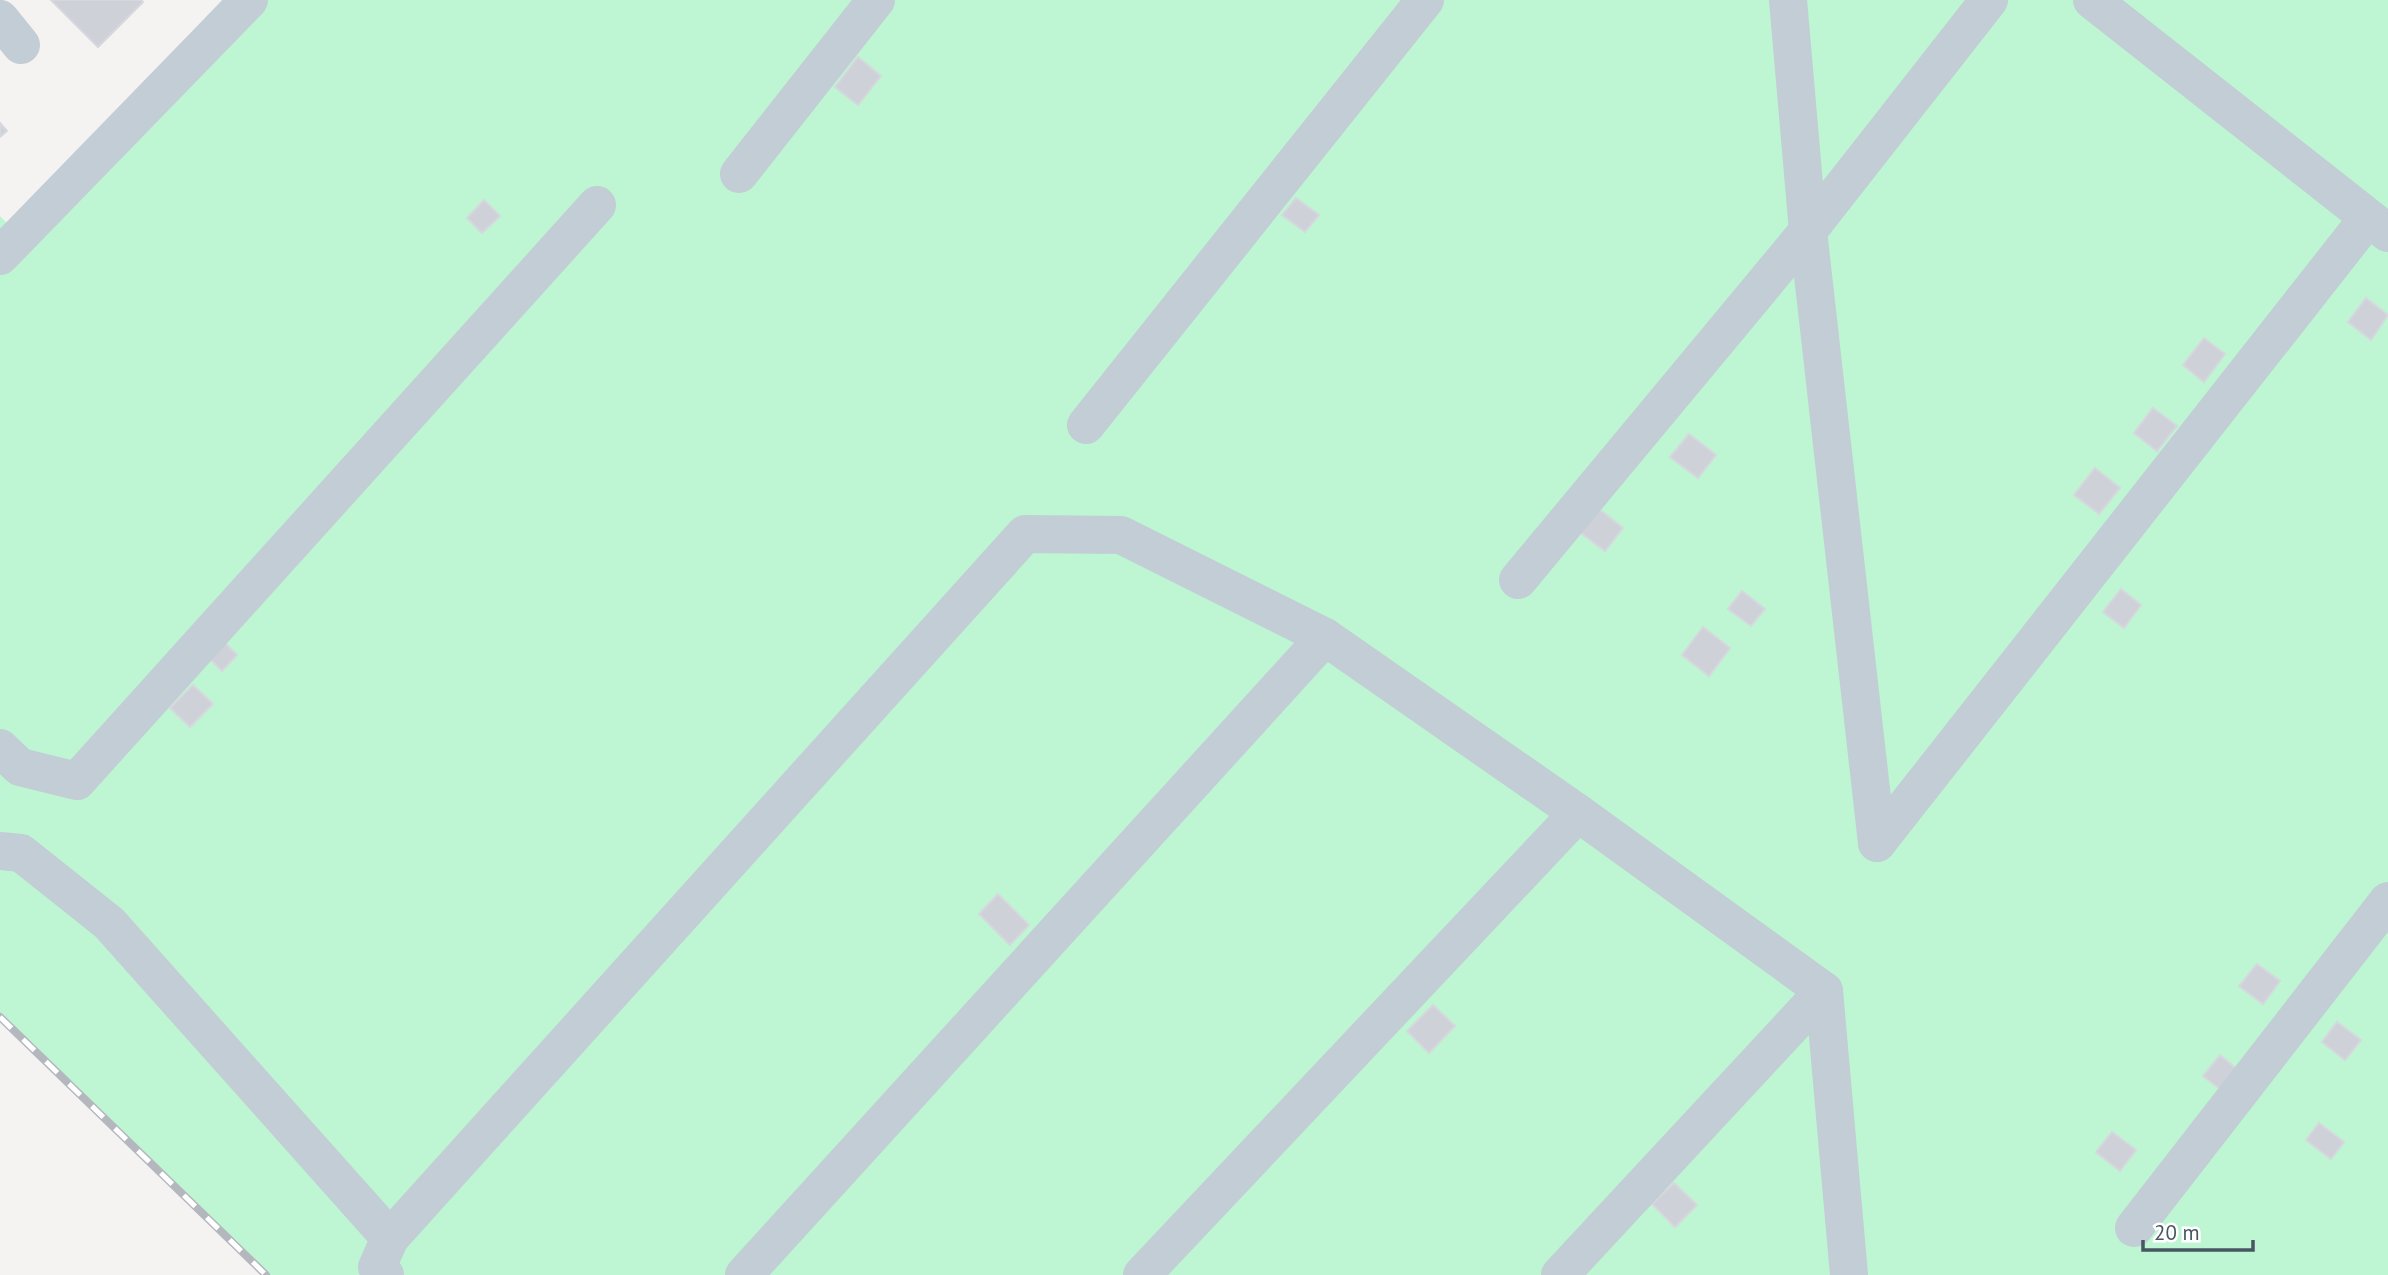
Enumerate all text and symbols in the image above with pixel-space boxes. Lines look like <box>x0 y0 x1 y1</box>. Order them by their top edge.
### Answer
scale bar <box>2143 1208 2253 1252</box>
text: 20 m <box>2154 1219 2200 1246</box>

